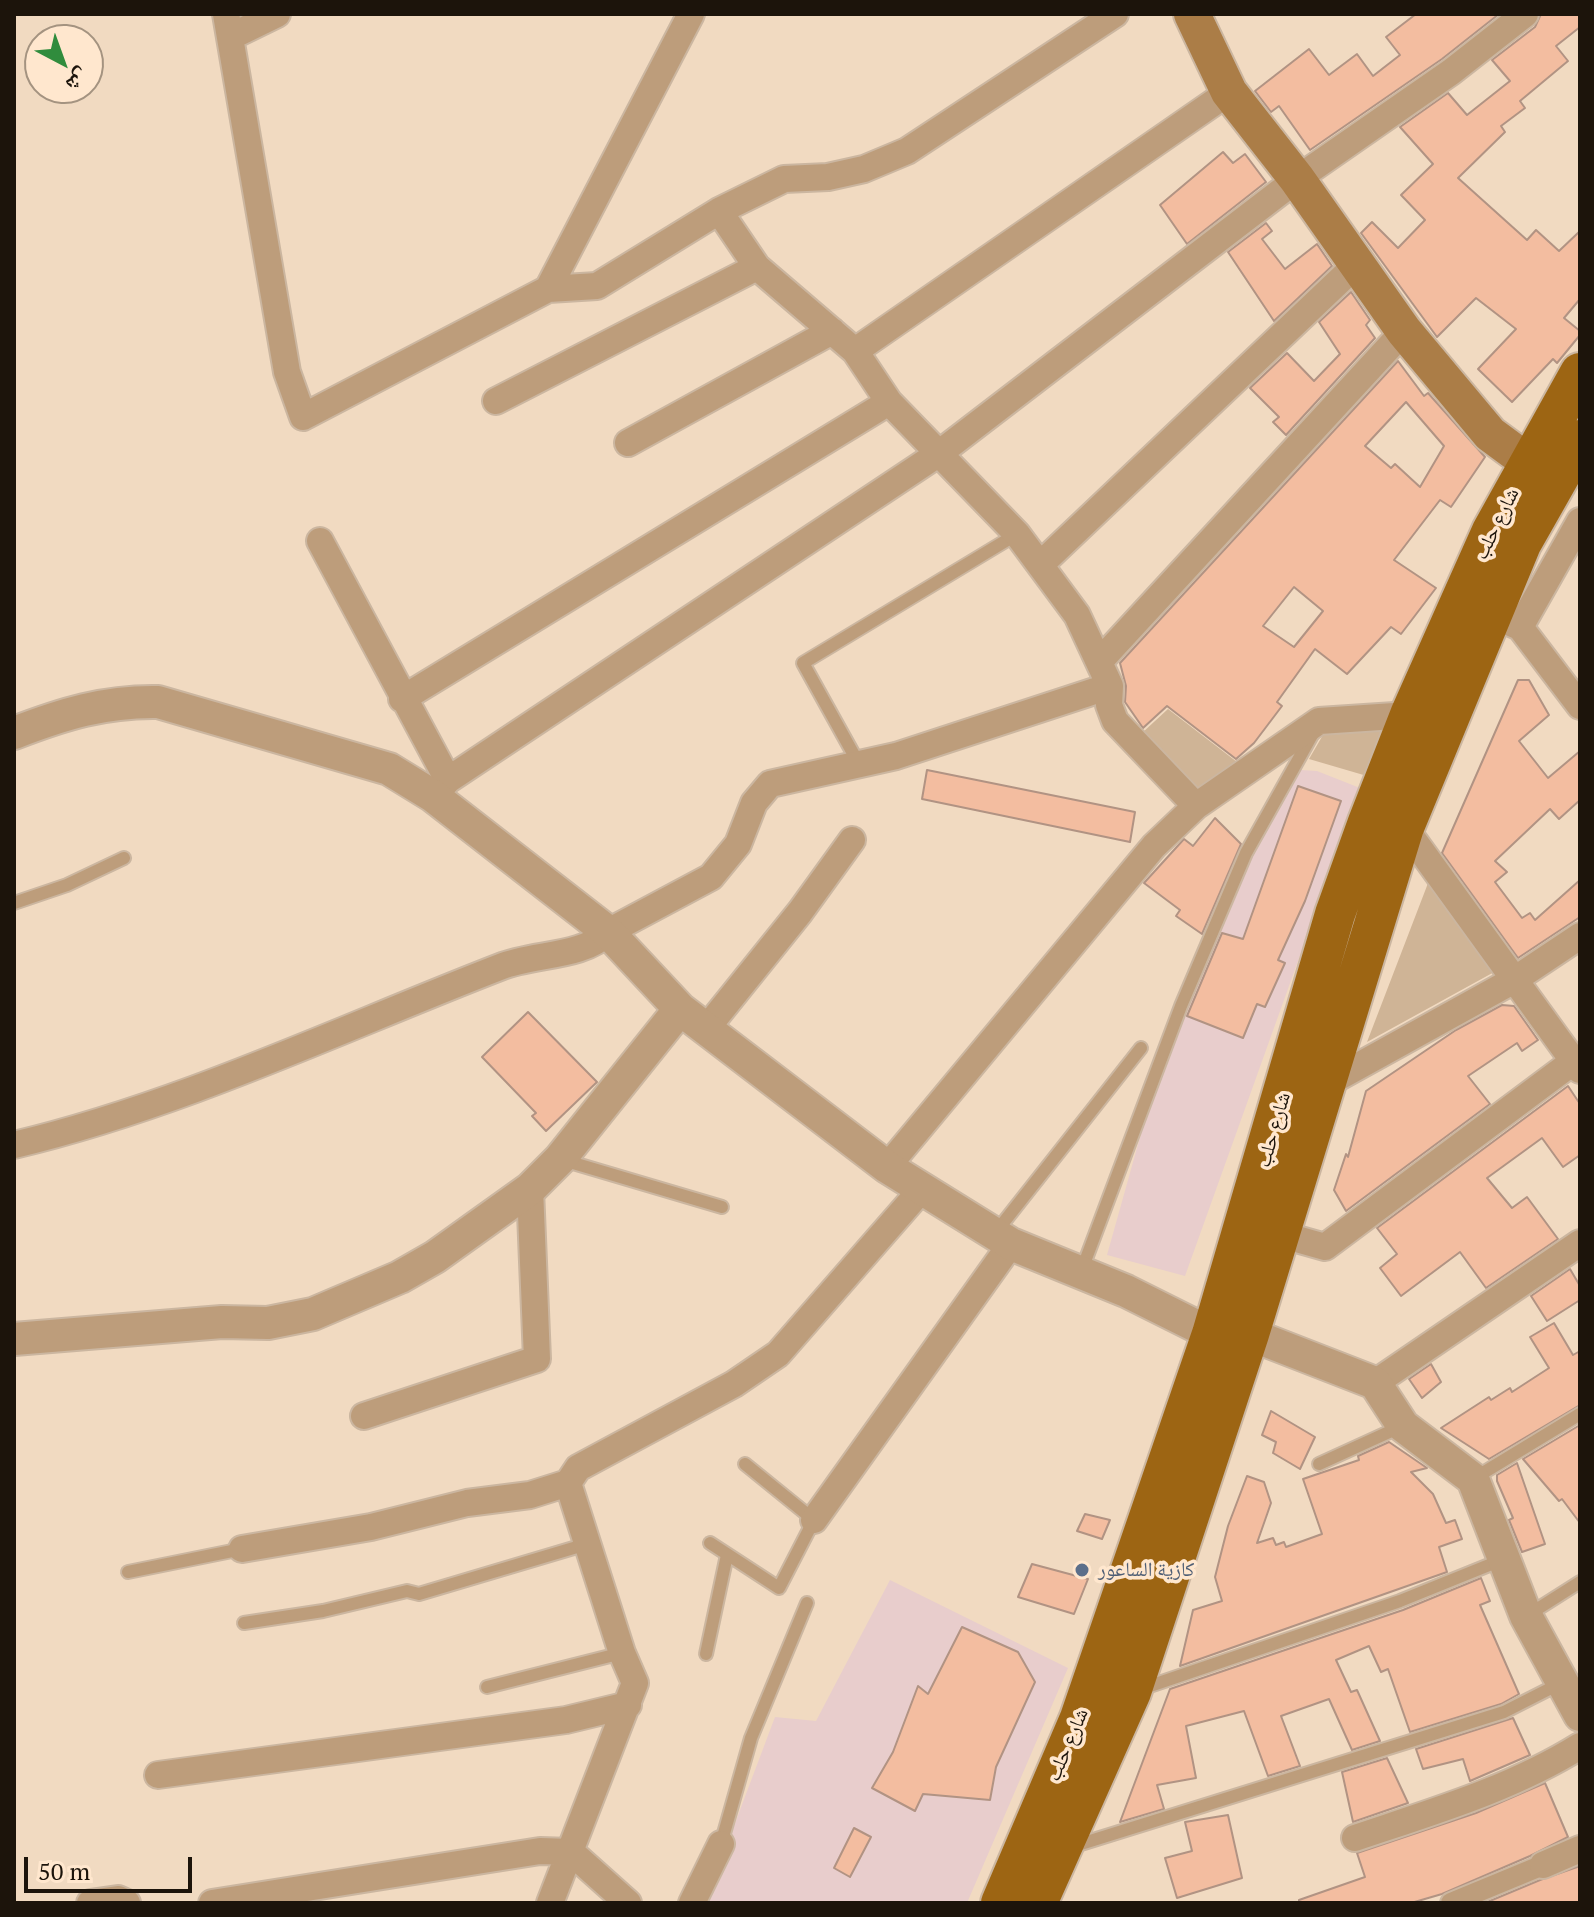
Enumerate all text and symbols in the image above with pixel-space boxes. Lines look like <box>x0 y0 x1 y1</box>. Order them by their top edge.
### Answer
north arrow <box>24 24 104 104</box>
text: ش <box>60 62 97 100</box>
street label: شارع حلب <box>1469 484 1525 564</box>
street label: شارع حلب <box>1252 1090 1296 1170</box>
place label: كازية الساعور <box>1098 1558 1194 1582</box>
marker: كازية الساعور <box>1073 1561 1091 1579</box>
street label: شارع حلب <box>1042 1705 1094 1785</box>
scale bar <box>28 1841 196 1891</box>
text: 50 m <box>38 1855 90 1887</box>

